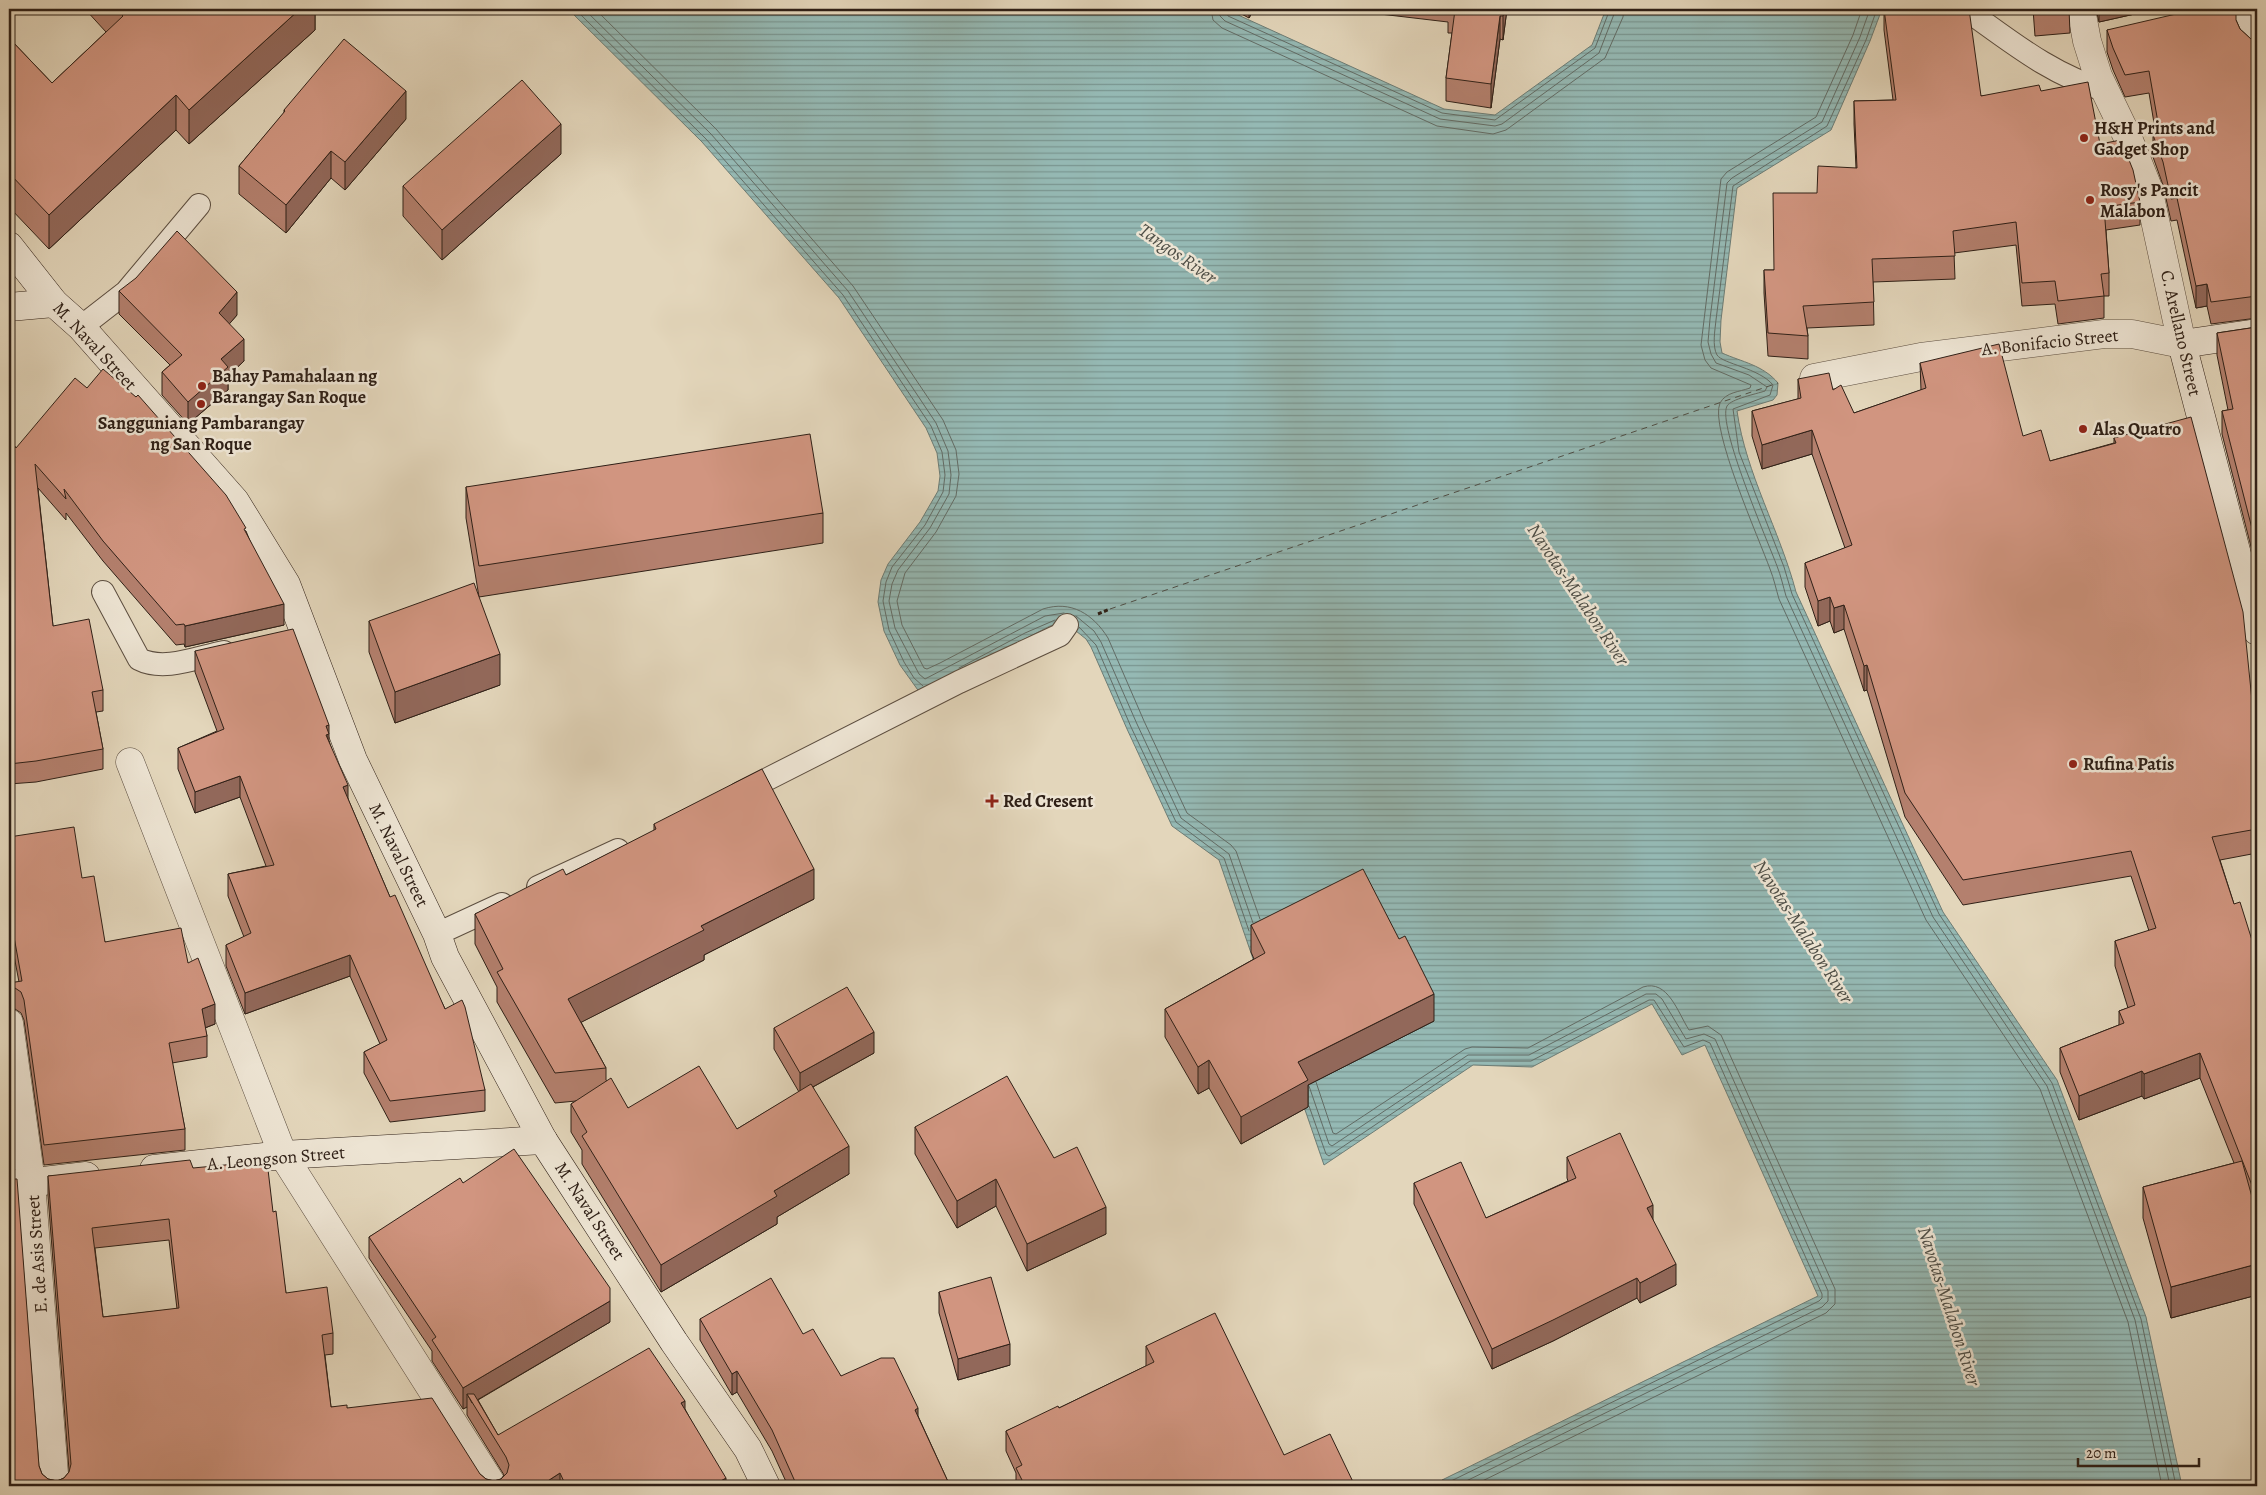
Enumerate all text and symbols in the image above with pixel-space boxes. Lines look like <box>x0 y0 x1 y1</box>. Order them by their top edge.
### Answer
place label: H&H Prints and Gadget Shop <box>2094 116 2215 161</box>
marker: H&H Prints and Gadget Shop <box>2078 132 2090 144</box>
place label: Rosy's Pancit Malabon <box>2100 178 2198 223</box>
marker: Rosy's Pancit Malabon <box>2084 194 2096 206</box>
water label: Tangos River <box>1133 217 1223 291</box>
street label: C. Arellano Street <box>2155 268 2207 398</box>
street label: M. Naval Street <box>48 297 142 396</box>
street label: A. Bonifacio Street <box>1979 323 2120 361</box>
place label: Bahay Pamahalaan ng Barangay San Roque <box>212 364 378 409</box>
marker: Bahay Pamahalaan ng Barangay San Roque <box>196 380 208 392</box>
marker: Sangguniang Pambarangay ng San Roque <box>195 398 207 410</box>
place label: Sangguniang Pambarangay ng San Roque <box>98 411 305 456</box>
place label: Alas Quatro <box>2092 417 2181 441</box>
marker: Alas Quatro <box>2077 423 2089 435</box>
water label: Navotas-Malabon River <box>1521 518 1636 672</box>
place label: Rufina Patis <box>2083 752 2174 776</box>
marker: Rufina Patis <box>2067 758 2079 770</box>
place label: Red Cresent <box>1003 789 1093 813</box>
marker: Red Cresent <box>985 794 999 808</box>
street label: M. Naval Street <box>363 799 435 911</box>
water label: Navotas-Malabon River <box>1747 855 1860 1009</box>
street label: A. Leongson Street <box>205 1140 346 1176</box>
street label: M. Naval Street <box>549 1157 631 1265</box>
street label: E. de Asis Street <box>21 1194 53 1314</box>
water label: Navotas-Malabon River <box>1911 1223 1987 1391</box>
scale bar <box>2078 1435 2200 1467</box>
text: 20 m <box>2086 1443 2117 1463</box>

